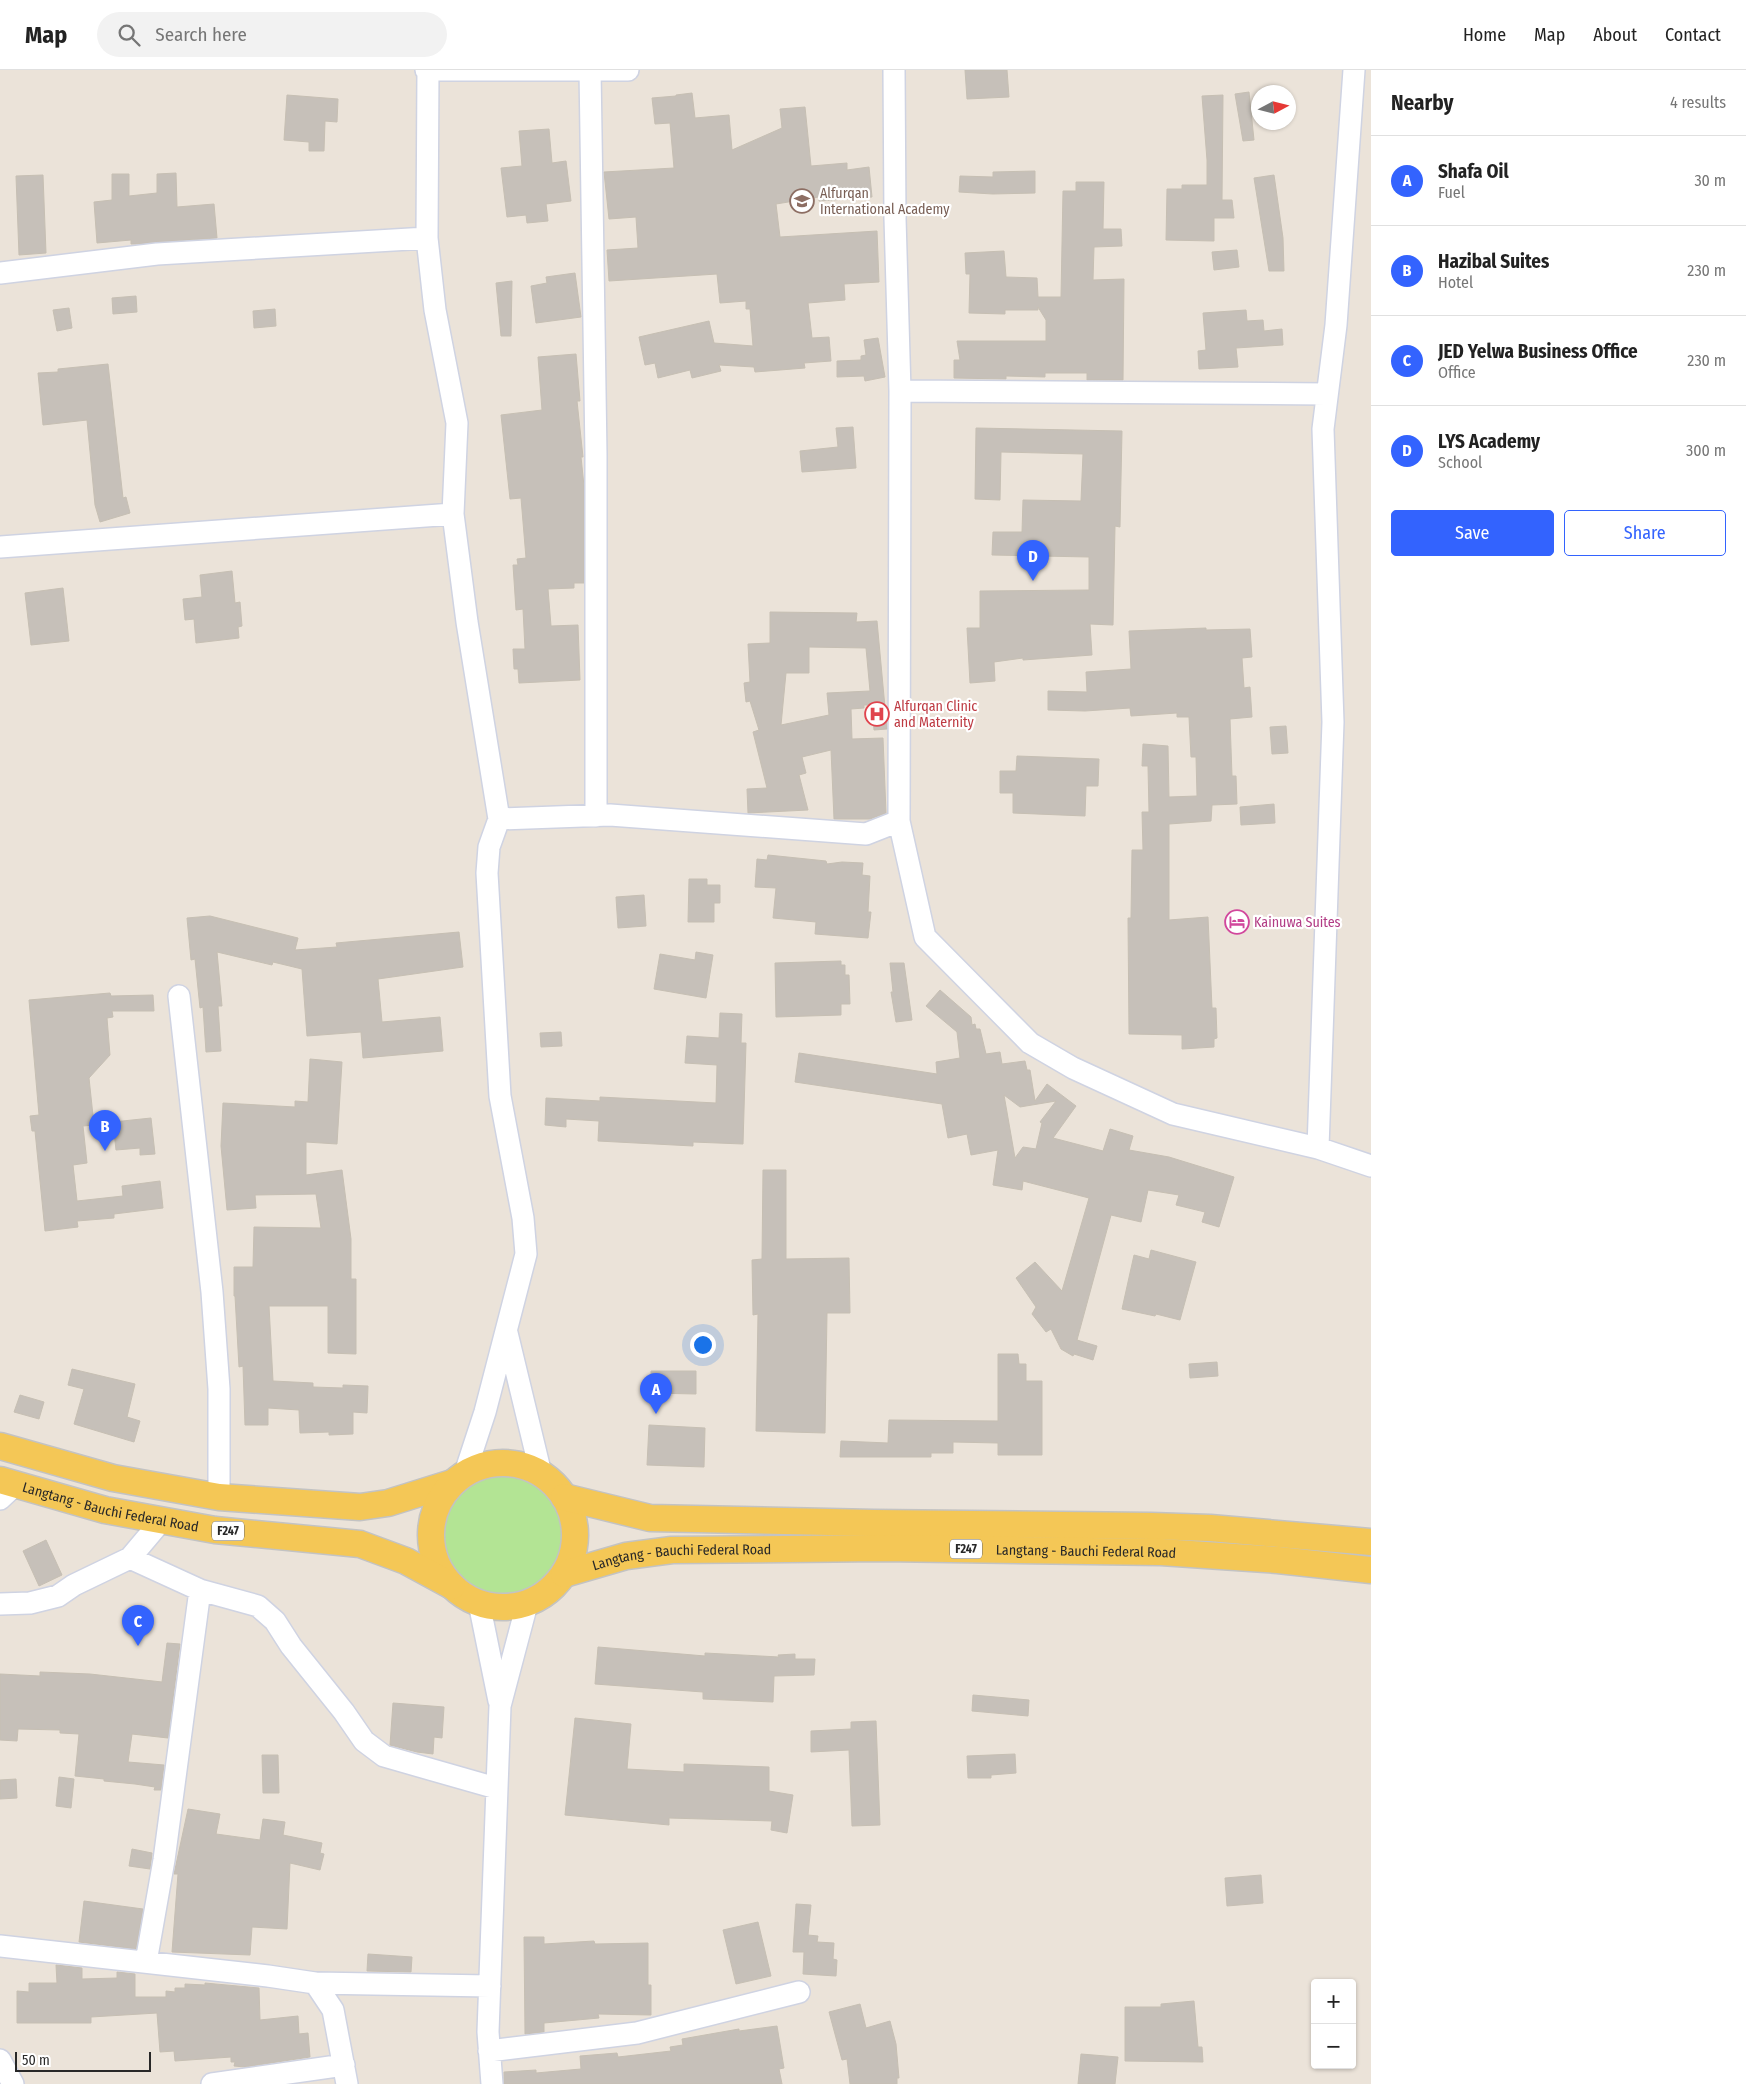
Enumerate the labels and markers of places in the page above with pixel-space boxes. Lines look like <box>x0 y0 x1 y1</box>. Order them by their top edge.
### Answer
place label: Alfurqan International Academy <box>820 185 950 218</box>
school or university icon: Alfurqan International Academy <box>789 188 815 214</box>
pin: D <box>1017 540 1049 581</box>
place label: Alfurqan Clinic and Maternity <box>894 698 977 731</box>
hospital icon: Alfurqan Clinic and Maternity <box>864 701 890 727</box>
hotel icon: Kainuwa Suites <box>1224 909 1250 935</box>
place label: Kainuwa Suites <box>1254 914 1341 931</box>
pin: B <box>89 1110 121 1151</box>
pin: A <box>640 1373 672 1414</box>
pin: C <box>122 1605 154 1646</box>

